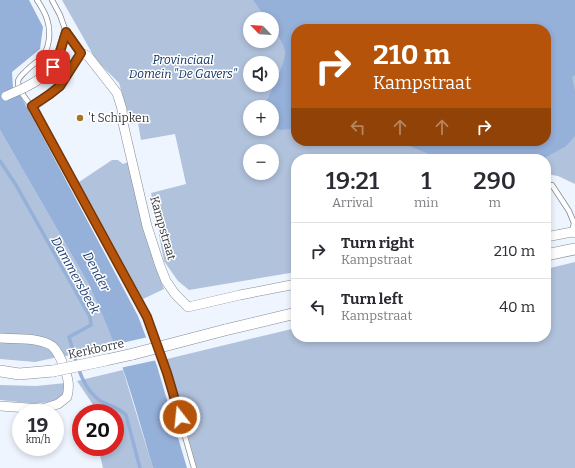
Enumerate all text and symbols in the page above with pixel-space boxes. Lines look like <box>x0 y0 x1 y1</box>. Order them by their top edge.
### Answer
north arrow <box>243 12 279 48</box>
map controls <box>243 12 279 180</box>
text: 210 m <box>373 38 450 71</box>
icon: right <box>307 40 359 92</box>
pin <box>36 50 70 84</box>
park label: Provinciaal Domein "De Gavers" <box>129 53 238 81</box>
icon: arrive <box>42 56 64 78</box>
button: sound <box>243 56 279 92</box>
text: Kampstraat <box>373 72 471 94</box>
button: + <box>243 100 279 136</box>
place label: 't Schipken <box>88 111 150 125</box>
marker: 't Schipken <box>75 113 85 123</box>
icon: left <box>347 116 369 138</box>
icon: ahead <box>389 116 411 138</box>
icon: ahead <box>431 116 453 138</box>
icon: right <box>473 116 495 138</box>
button: − <box>243 144 279 180</box>
text: 19:21 <box>326 167 379 195</box>
text: 1 <box>421 167 431 195</box>
text: 290 <box>473 167 516 195</box>
street label: Kampstraat <box>147 195 179 262</box>
text: Arrival <box>332 195 373 210</box>
text: min <box>414 195 438 210</box>
text: m <box>489 195 501 210</box>
water label: Dammersbeek <box>48 234 103 317</box>
text: Turn right <box>341 234 414 252</box>
icon: right <box>307 240 329 262</box>
text: 210 m <box>494 242 535 260</box>
water label: Dender <box>80 249 114 294</box>
text: Kampstraat <box>341 252 412 267</box>
text: Turn left <box>341 290 403 308</box>
icon: left <box>307 296 329 318</box>
text: 40 m <box>499 298 535 316</box>
text: Kampstraat <box>341 308 412 323</box>
street label: Kerkborre <box>67 336 125 362</box>
position arrow <box>159 396 201 438</box>
speed limit sign: 20 <box>72 404 124 456</box>
text: 19 <box>28 413 48 437</box>
text: km/h <box>26 434 50 446</box>

